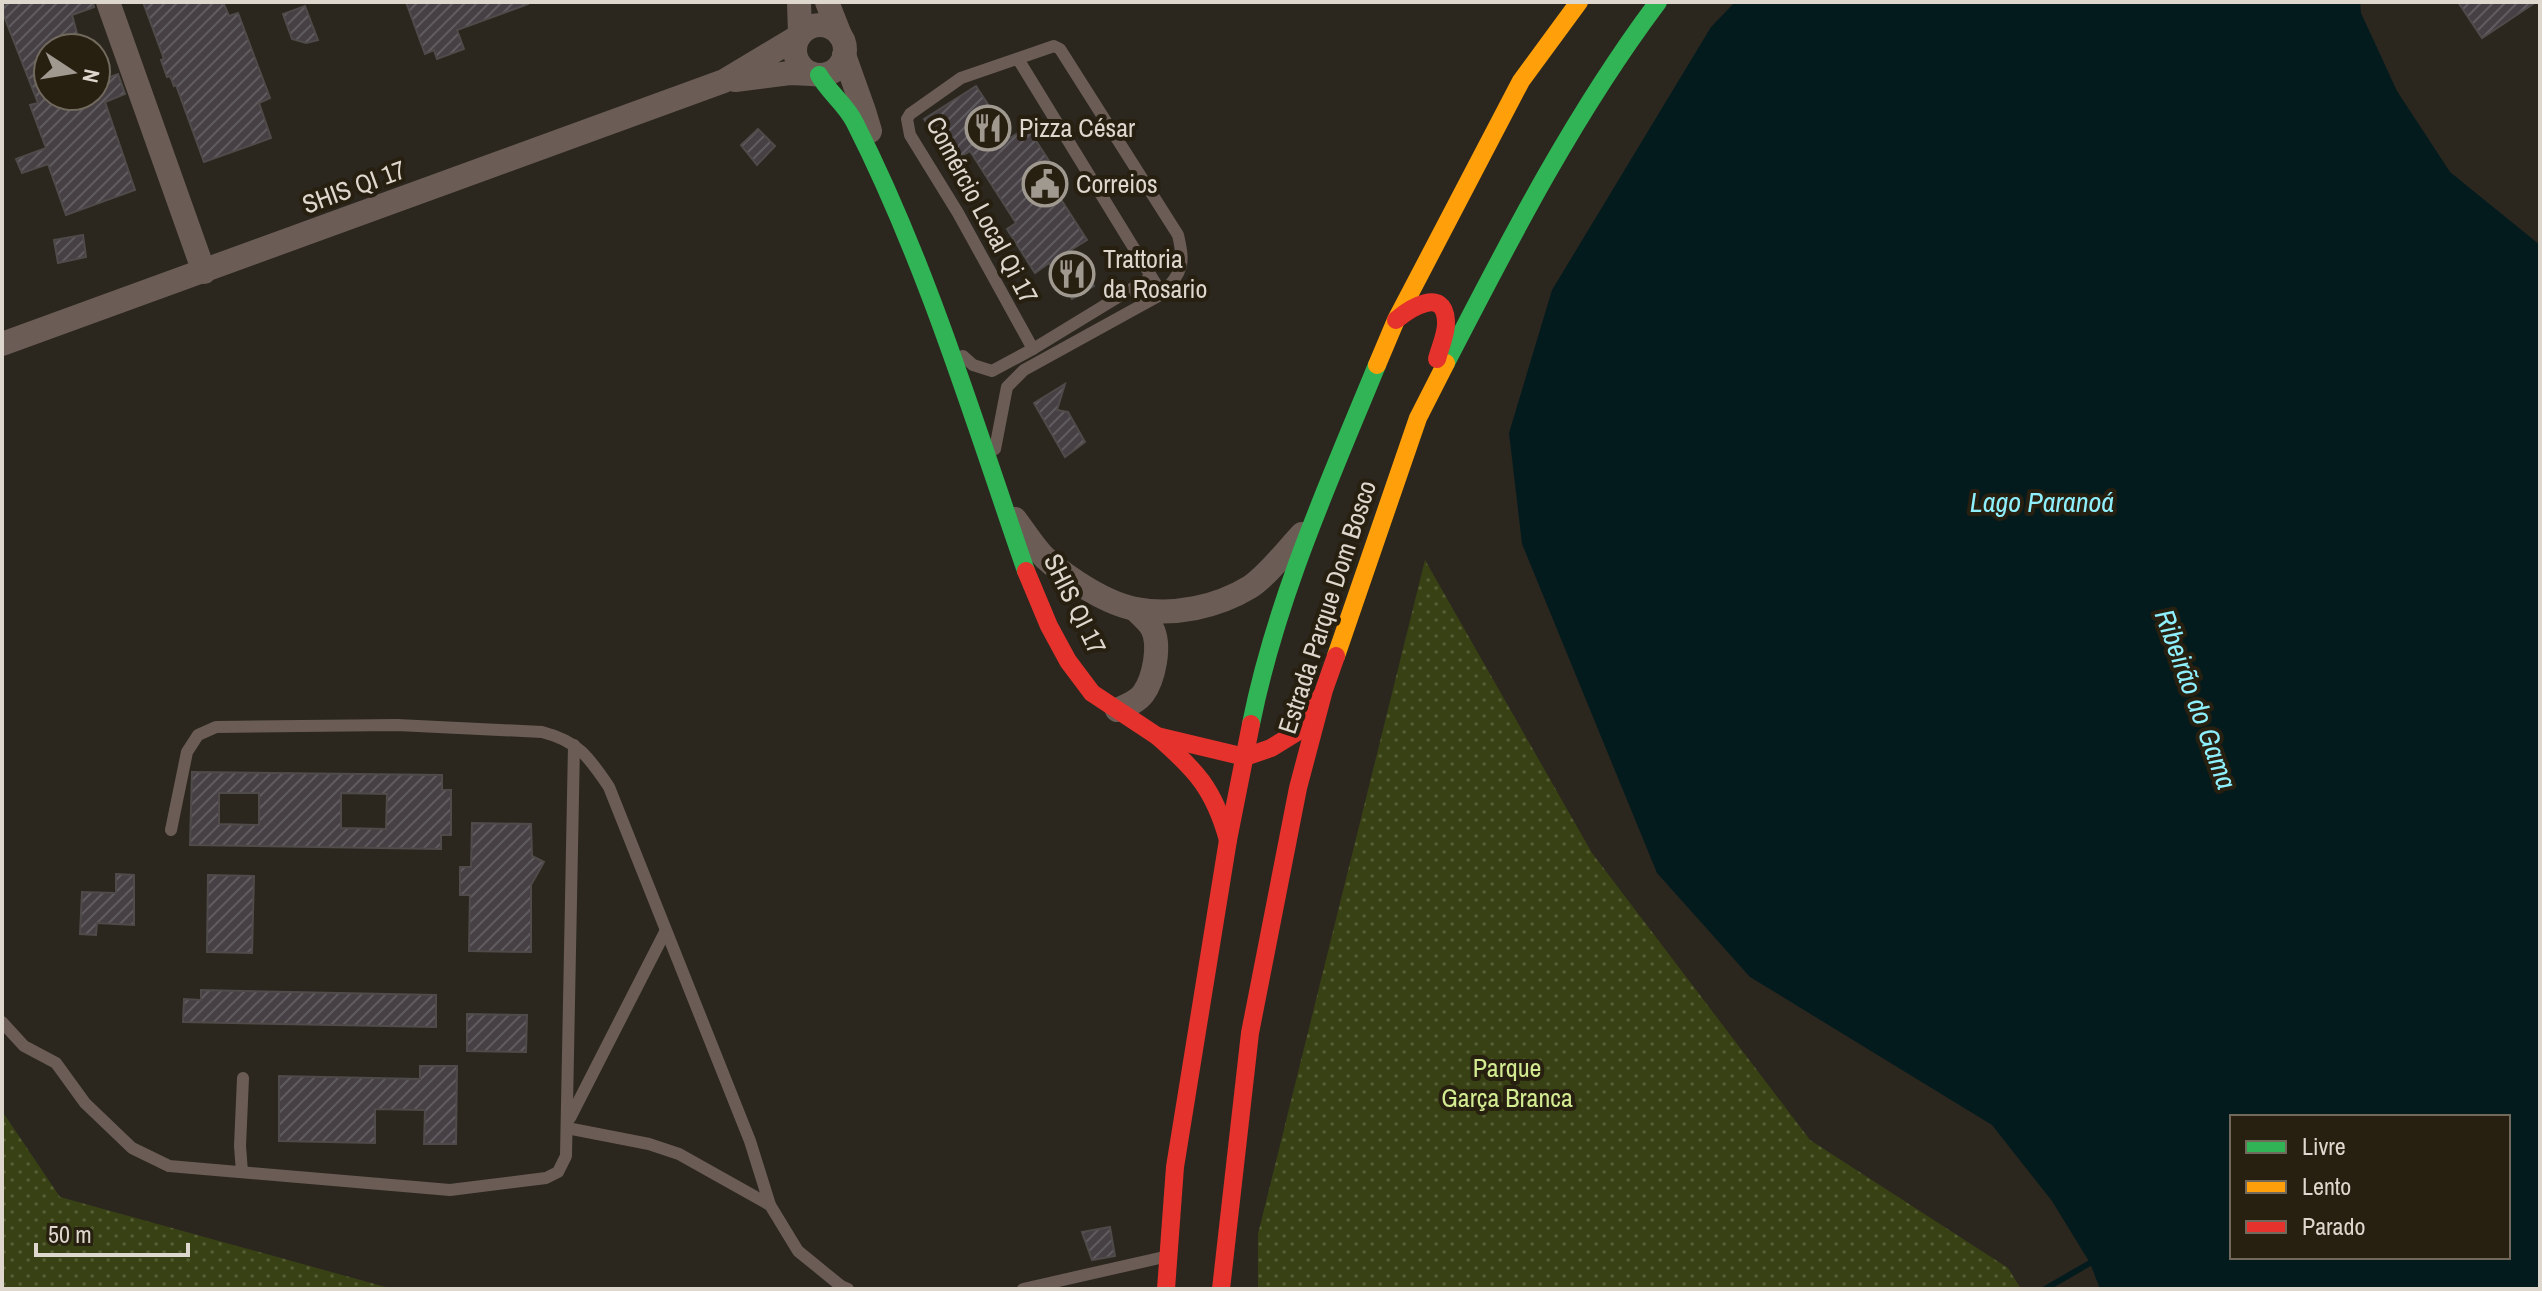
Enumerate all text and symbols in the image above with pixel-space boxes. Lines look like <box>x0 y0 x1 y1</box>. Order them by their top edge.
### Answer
north arrow <box>32 32 112 112</box>
text: N <box>76 67 108 86</box>
restaurant icon: Pizza César <box>964 104 1012 152</box>
street label: Comércio Local Qi 17 <box>918 110 1047 310</box>
place label: Pizza César <box>1019 110 1135 145</box>
street label: SHIS QI 17 <box>297 152 410 221</box>
public building icon: Correios <box>1021 160 1069 208</box>
place label: Correios <box>1076 166 1158 201</box>
place label: Trattoria da Rosario <box>1103 241 1207 306</box>
restaurant icon: Trattoria da Rosario <box>1048 250 1096 298</box>
street label: Estrada Parque Dom Bosco <box>1269 476 1384 738</box>
water label: Lago Paranoá <box>1970 483 2114 521</box>
street label: SHIS QI 17 <box>1036 548 1115 660</box>
water label: Ribeirão do Gama <box>2146 604 2246 794</box>
park label: Parque Garça Branca <box>1441 1050 1573 1115</box>
legend <box>2230 1115 2510 1259</box>
text: Livre <box>2302 1130 2346 1162</box>
text: Lento <box>2302 1170 2351 1202</box>
scale bar <box>36 1207 188 1257</box>
text: Parado <box>2302 1210 2365 1242</box>
text: 50 m <box>48 1218 92 1250</box>

